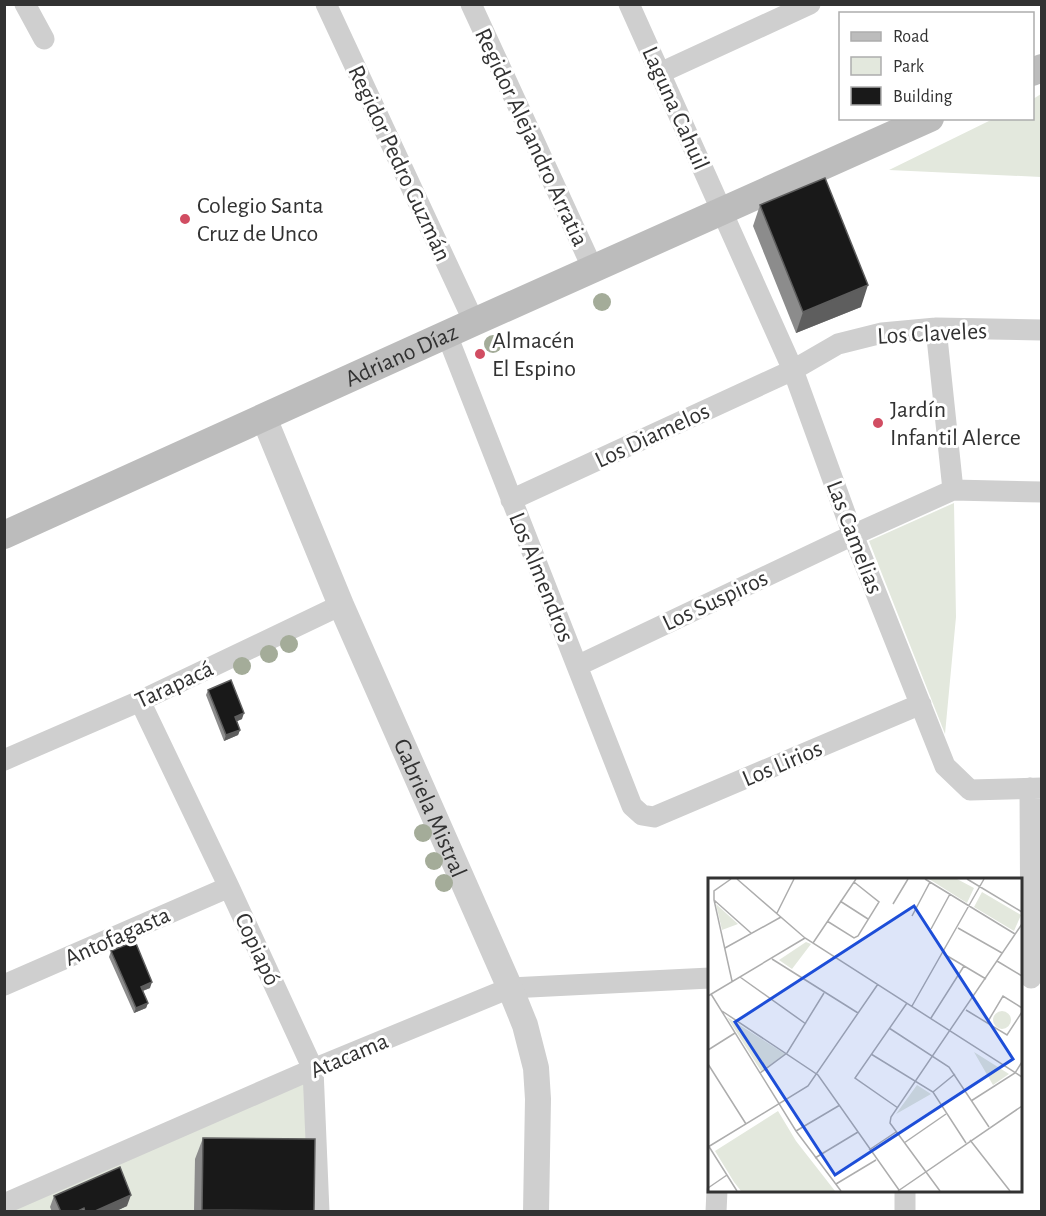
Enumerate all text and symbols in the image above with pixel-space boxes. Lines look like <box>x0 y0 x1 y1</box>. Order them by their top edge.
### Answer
legend <box>839 12 1034 120</box>
street label: Regidor Alejandro Arratia <box>470 25 592 250</box>
text: Road <box>893 28 929 46</box>
street label: Laguna Cahuil <box>637 43 713 174</box>
text: Park <box>893 58 925 76</box>
street label: Regidor Pedro Guzmán <box>343 62 455 265</box>
text: Building <box>893 88 953 106</box>
place label: Colegio Santa Cruz de Unco <box>197 194 324 246</box>
marker: Colegio Santa Cruz de Unco <box>178 212 192 226</box>
street label: Los Claveles <box>876 319 988 349</box>
street label: Adriano Díaz <box>342 320 462 392</box>
place label: Almacén El Espino <box>492 329 576 381</box>
marker: Almacén El Espino <box>473 347 487 361</box>
place label: Jardín Infantil Alerce <box>890 398 1021 450</box>
street label: Los Diamelos <box>591 399 713 473</box>
marker: Jardín Infantil Alerce <box>871 416 885 430</box>
street label: Las Camelias <box>822 477 887 597</box>
street label: Los Almendros <box>504 509 578 646</box>
street label: Los Suspiros <box>659 566 772 636</box>
street label: Tarapacá <box>132 656 217 713</box>
street label: Gabriela Mistral <box>389 735 471 881</box>
street label: Los Lirios <box>739 736 826 791</box>
inset map <box>708 878 1022 1192</box>
street label: Antofagasta <box>61 903 174 971</box>
street label: Copiapó <box>230 910 284 989</box>
street label: Atacama <box>307 1029 392 1083</box>

